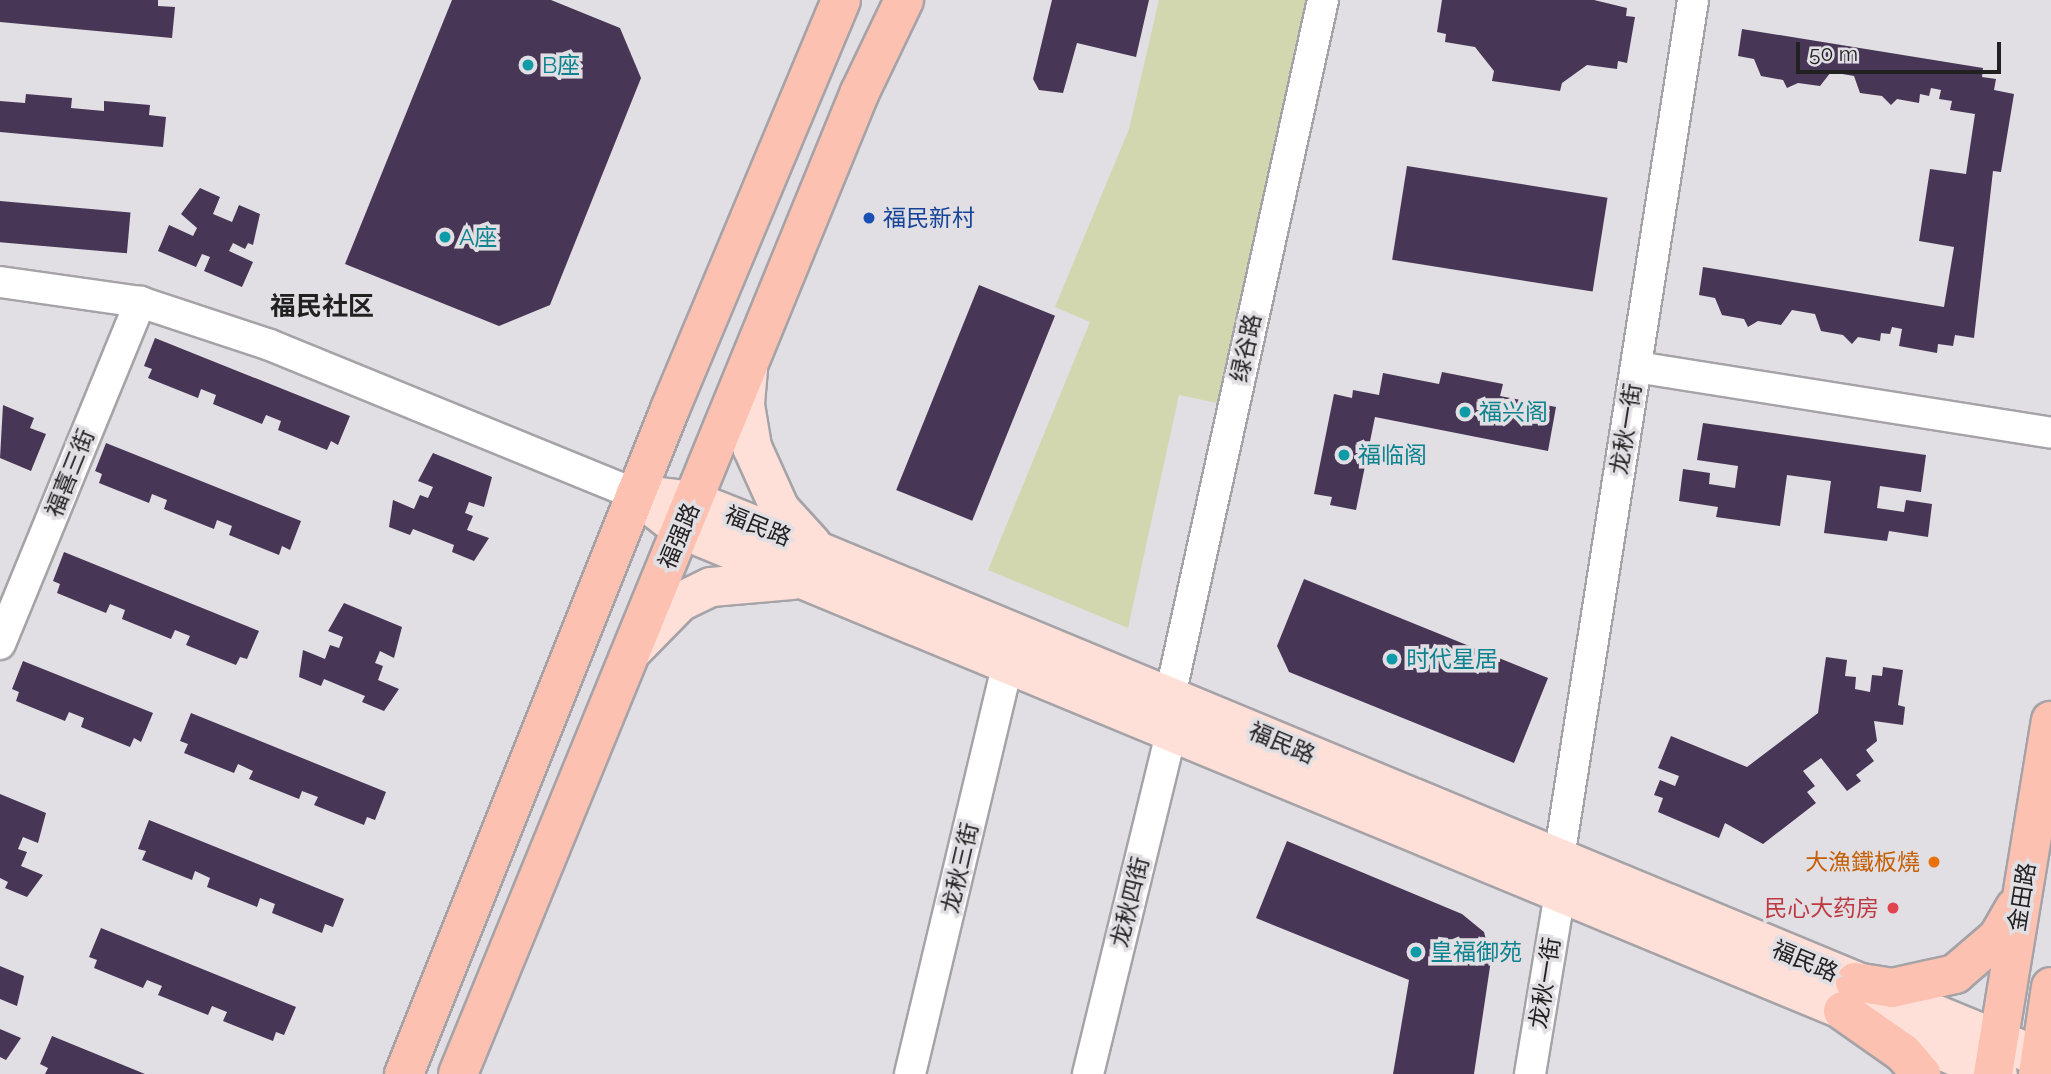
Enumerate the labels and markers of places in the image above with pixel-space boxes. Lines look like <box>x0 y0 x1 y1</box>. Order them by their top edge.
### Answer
place label: B座 <box>542 51 580 79</box>
marker: B座 <box>520 57 536 73</box>
place label: 福民新村 <box>883 204 975 232</box>
marker: 福民新村 <box>861 210 877 226</box>
place label: A座 <box>459 223 498 251</box>
marker: A座 <box>437 229 453 245</box>
place label: 福兴阁 <box>1479 398 1548 426</box>
marker: 福兴阁 <box>1457 404 1473 420</box>
place label: 福临阁 <box>1358 441 1427 469</box>
marker: 福临阁 <box>1336 447 1352 463</box>
place label: 时代星居 <box>1406 645 1498 673</box>
marker: 时代星居 <box>1384 651 1400 667</box>
place label: 大漁鐵板燒 <box>1805 848 1920 876</box>
marker: 大漁鐵板燒 <box>1926 854 1942 870</box>
place label: 民心大药房 <box>1764 894 1879 922</box>
marker: 民心大药房 <box>1885 900 1901 916</box>
place label: 皇福御苑 <box>1430 938 1522 966</box>
marker: 皇福御苑 <box>1408 944 1424 960</box>

